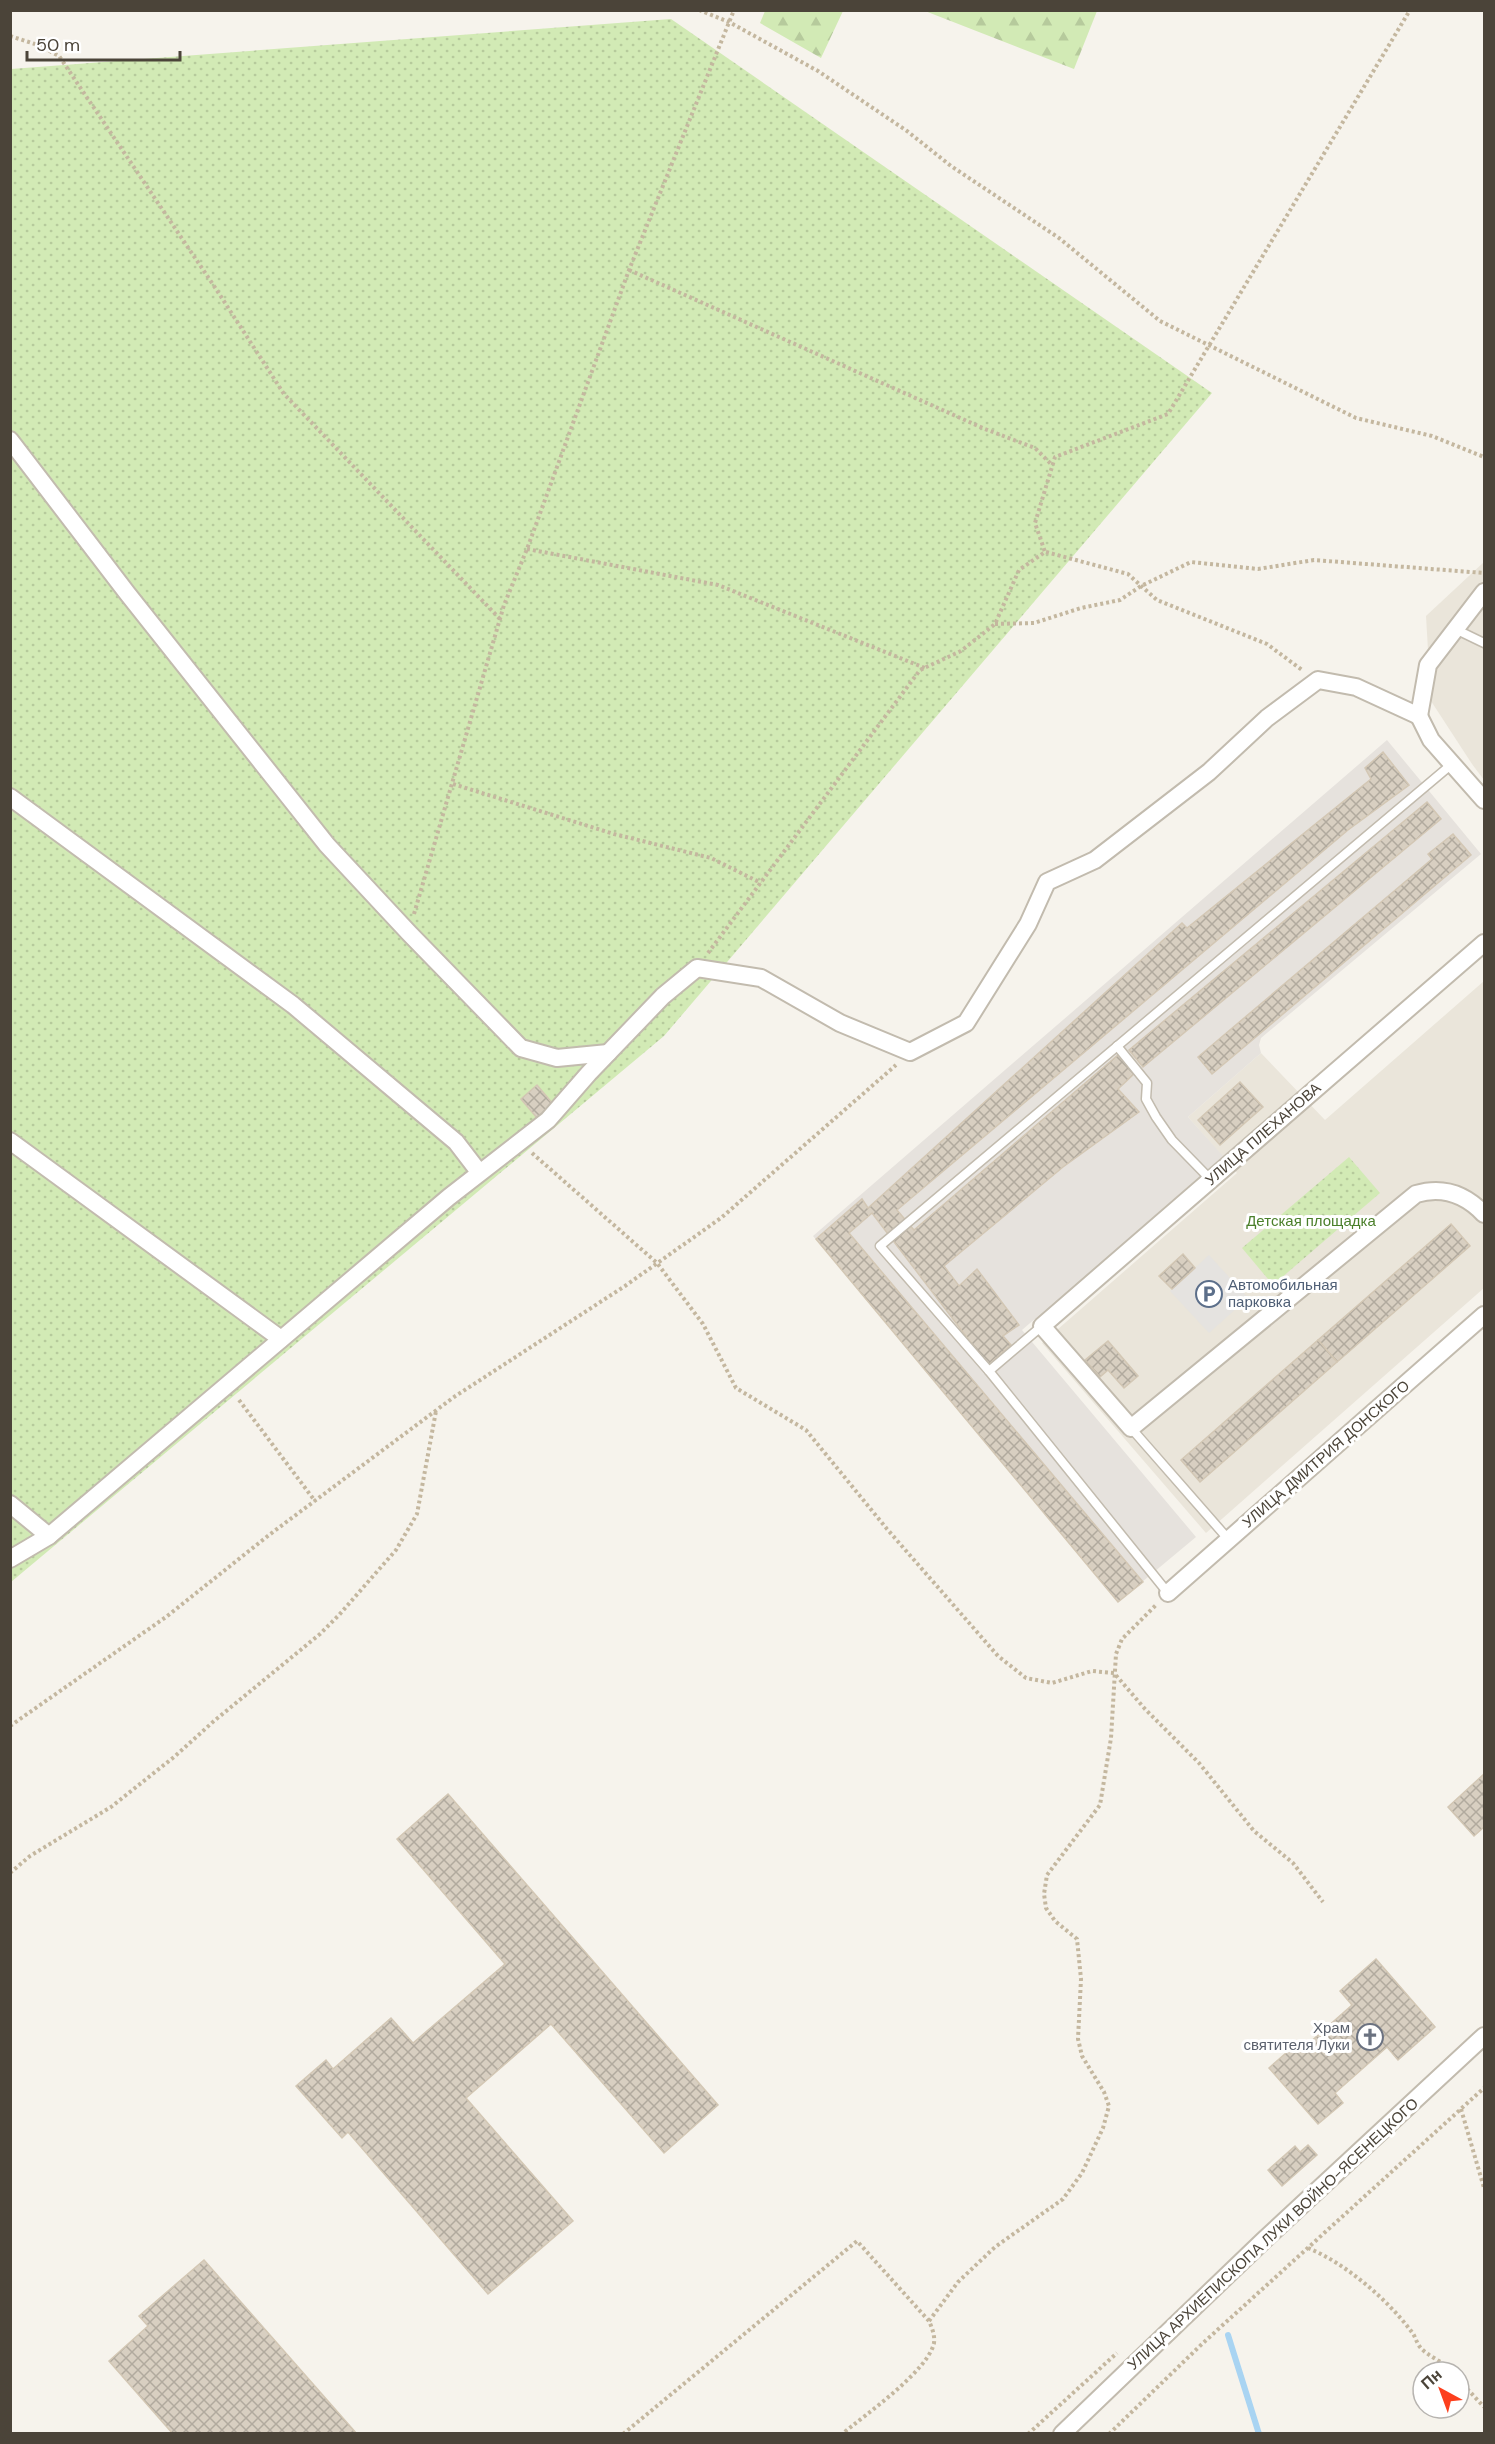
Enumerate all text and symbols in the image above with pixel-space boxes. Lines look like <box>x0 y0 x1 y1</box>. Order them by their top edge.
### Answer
scale bar <box>27 24 180 62</box>
text: 50 m <box>36 33 80 57</box>
street label: УЛИЦА ПЛЕХАНОВА <box>1201 1078 1325 1190</box>
park label: Детская площадка <box>1246 1211 1376 1231</box>
place label: Автомобильная парковка <box>1228 1275 1338 1312</box>
parking icon: Автомобильная парковка <box>1194 1279 1224 1309</box>
street label: УЛИЦА ДМИТРИЯ ДОНСКОГО <box>1238 1376 1414 1532</box>
place label: Храм святителя Луки <box>1243 2018 1350 2055</box>
church icon: Храм святителя Луки <box>1355 2022 1385 2052</box>
street label: УЛИЦА АРХИЕПИСКОПА ЛУКИ ВОЙНО-ЯСЕНЕЦКОГО <box>1123 2094 1423 2374</box>
north arrow <box>1411 2360 1471 2420</box>
text: Пн <box>1417 2364 1446 2394</box>

